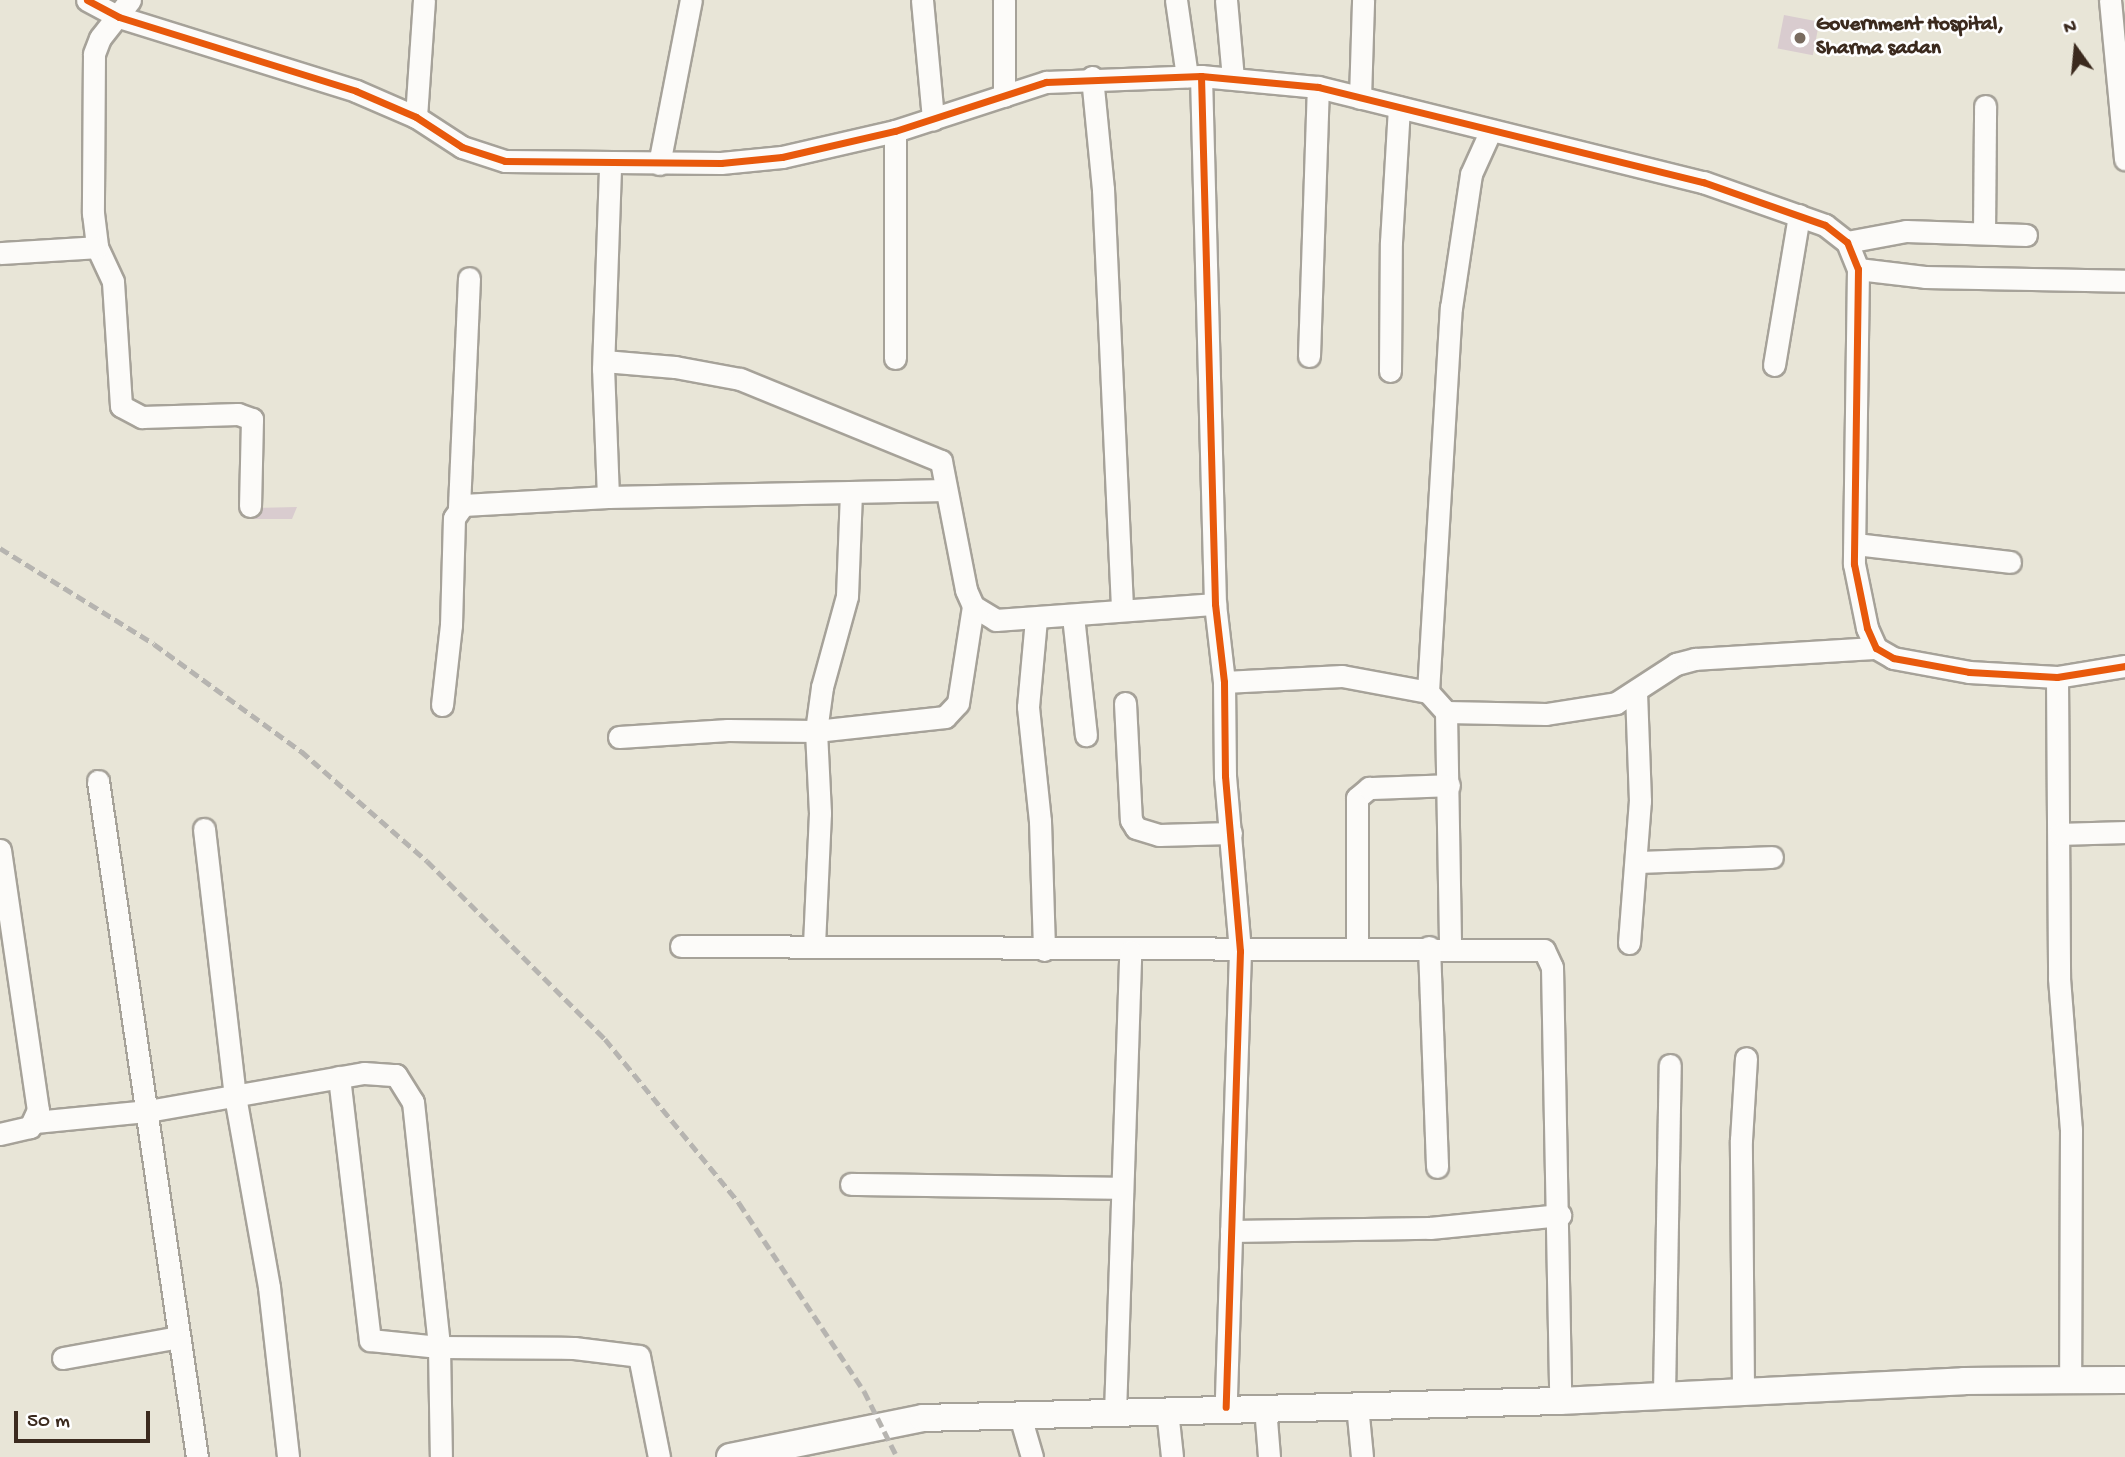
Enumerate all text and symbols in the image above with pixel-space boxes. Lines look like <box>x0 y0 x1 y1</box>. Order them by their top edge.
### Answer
place label: Government Hospital, Sharma sadan <box>1816 13 2004 63</box>
north arrow <box>2041 14 2111 84</box>
text: N <box>2061 16 2079 41</box>
marker: Government Hospital, Sharma sadan <box>1790 28 1810 48</box>
scale bar <box>18 1398 154 1442</box>
text: 50 m <box>27 1410 70 1435</box>

